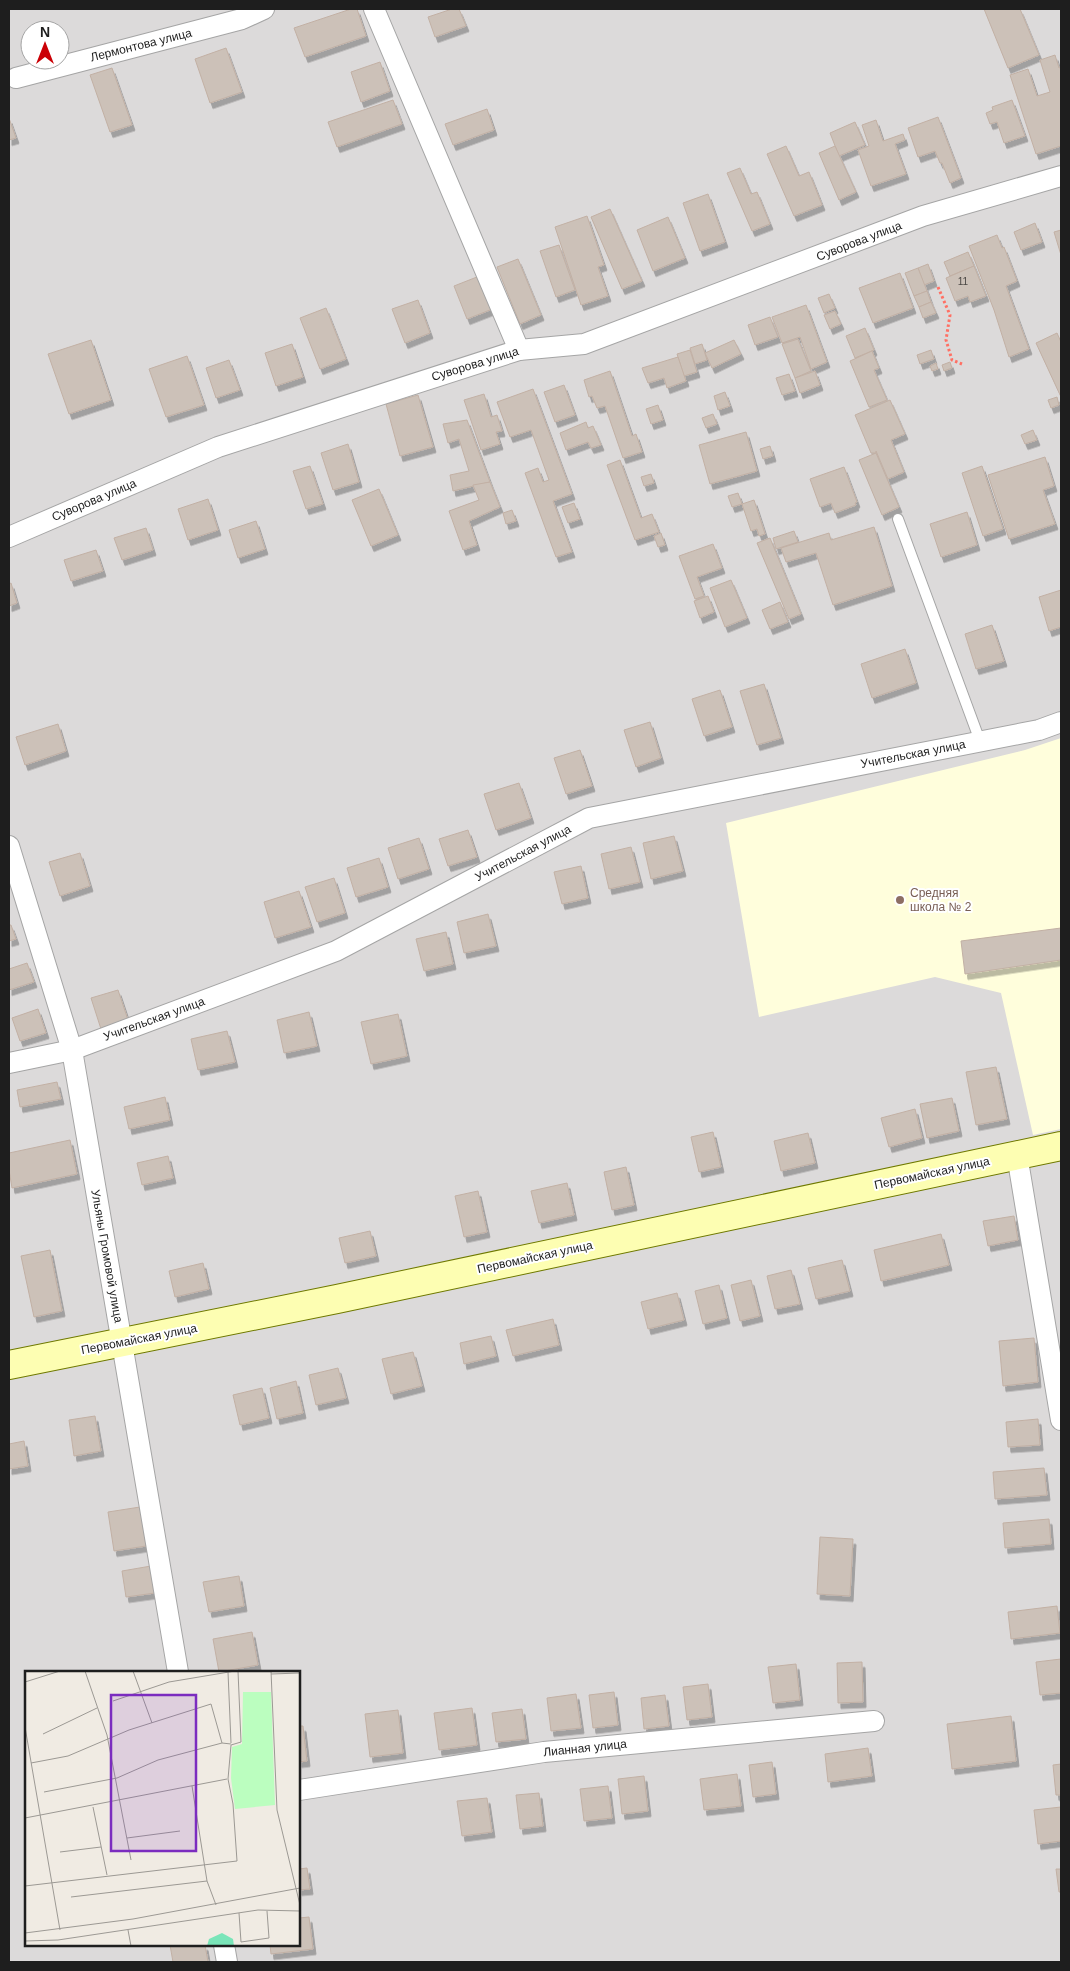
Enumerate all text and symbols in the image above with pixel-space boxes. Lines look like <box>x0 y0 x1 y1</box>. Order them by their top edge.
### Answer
north arrow <box>20 20 70 70</box>
text: N <box>40 24 50 40</box>
street label: Лермонтова улица <box>89 26 193 64</box>
street label: Суворова улица <box>814 218 904 264</box>
house number: 11 <box>958 276 969 287</box>
street label: Суворова улица <box>430 344 520 384</box>
street label: Суворова улица <box>50 476 139 524</box>
street label: Учительская улица <box>859 737 967 771</box>
street label: Учительская улица <box>473 822 574 884</box>
place label: Средняя школа № 2 <box>910 886 972 914</box>
marker: Средняя школа № 2 <box>894 894 906 906</box>
street label: Учительская улица <box>102 994 207 1044</box>
street label: Первомайская улица <box>873 1154 991 1192</box>
street label: Ульяны Громовой улица <box>88 1188 126 1324</box>
street label: Первомайская улица <box>476 1238 594 1276</box>
street label: Первомайская улица <box>80 1321 198 1357</box>
inset map <box>25 1671 300 1946</box>
street label: Лианная улица <box>542 1737 628 1759</box>

